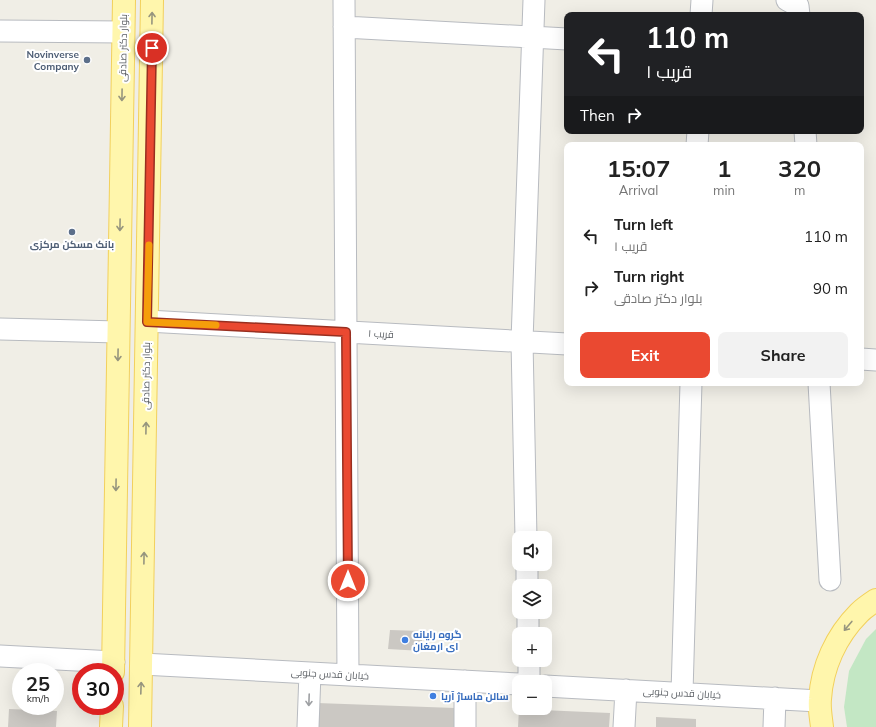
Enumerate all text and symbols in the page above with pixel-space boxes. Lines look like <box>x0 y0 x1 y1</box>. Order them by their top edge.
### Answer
one-way arrow <box>148 12 156 25</box>
street label: بلوار دکتر صادقی <box>116 14 130 82</box>
text: 110 m <box>646 20 729 55</box>
icon: left <box>580 28 632 80</box>
pin <box>135 31 169 65</box>
icon: arrive <box>141 37 163 59</box>
place label: Novinverse Company <box>26 48 80 73</box>
marker: Novinverse Company <box>82 55 92 65</box>
text: قریب ۱ <box>646 60 692 83</box>
one-way arrow <box>118 88 126 101</box>
icon: right <box>623 104 645 126</box>
text: Then <box>580 106 615 125</box>
text: 15:07 <box>607 153 670 183</box>
text: 1 <box>717 153 731 183</box>
text: 320 <box>778 153 821 183</box>
text: Arrival <box>619 182 658 198</box>
text: min <box>713 182 735 198</box>
text: m <box>794 182 805 198</box>
text: Turn left <box>614 215 673 234</box>
one-way arrow <box>116 218 124 231</box>
icon: left <box>580 225 602 247</box>
marker: بانک مسکن مرکزی <box>67 227 77 237</box>
text: 110 m <box>804 227 848 246</box>
place label: بانک مسکن مرکزی <box>30 238 114 251</box>
text: قریب ۱ <box>614 238 647 254</box>
text: Turn right <box>614 267 684 286</box>
icon: right <box>580 277 602 299</box>
text: 90 m <box>813 279 848 298</box>
text: بلوار دکتر صادقی <box>614 290 702 306</box>
street label: قریب ۱ <box>368 327 394 341</box>
button: Exit <box>580 332 710 378</box>
button: Share <box>718 332 848 378</box>
street label: بلوار دکتر صادقی <box>139 342 153 410</box>
one-way arrow <box>114 348 122 361</box>
one-way arrow <box>142 422 150 435</box>
one-way arrow <box>112 478 120 491</box>
map controls <box>512 531 552 715</box>
button: sound <box>512 531 552 571</box>
one-way arrow <box>140 552 147 565</box>
position arrow <box>327 560 369 602</box>
button: layers <box>512 579 552 619</box>
one-way arrow <box>843 621 852 632</box>
button: + <box>512 627 552 667</box>
place label: گروه رایانه ای ارمغان <box>413 628 461 653</box>
marker: گروه رایانه ای ارمغان <box>400 635 410 645</box>
speed limit sign: 30 <box>72 663 124 715</box>
street label: خیابان قدس جنوبی <box>291 665 369 683</box>
text: 25 <box>26 671 50 696</box>
button: − <box>512 675 552 715</box>
one-way arrow <box>137 682 145 695</box>
street label: خیابان قدس جنوبی <box>643 684 721 702</box>
place label: سالن ماساژ آریا <box>441 690 509 703</box>
marker: سالن ماساژ آریا <box>428 691 438 701</box>
text: km/h <box>27 692 49 705</box>
one-way arrow <box>305 693 312 706</box>

